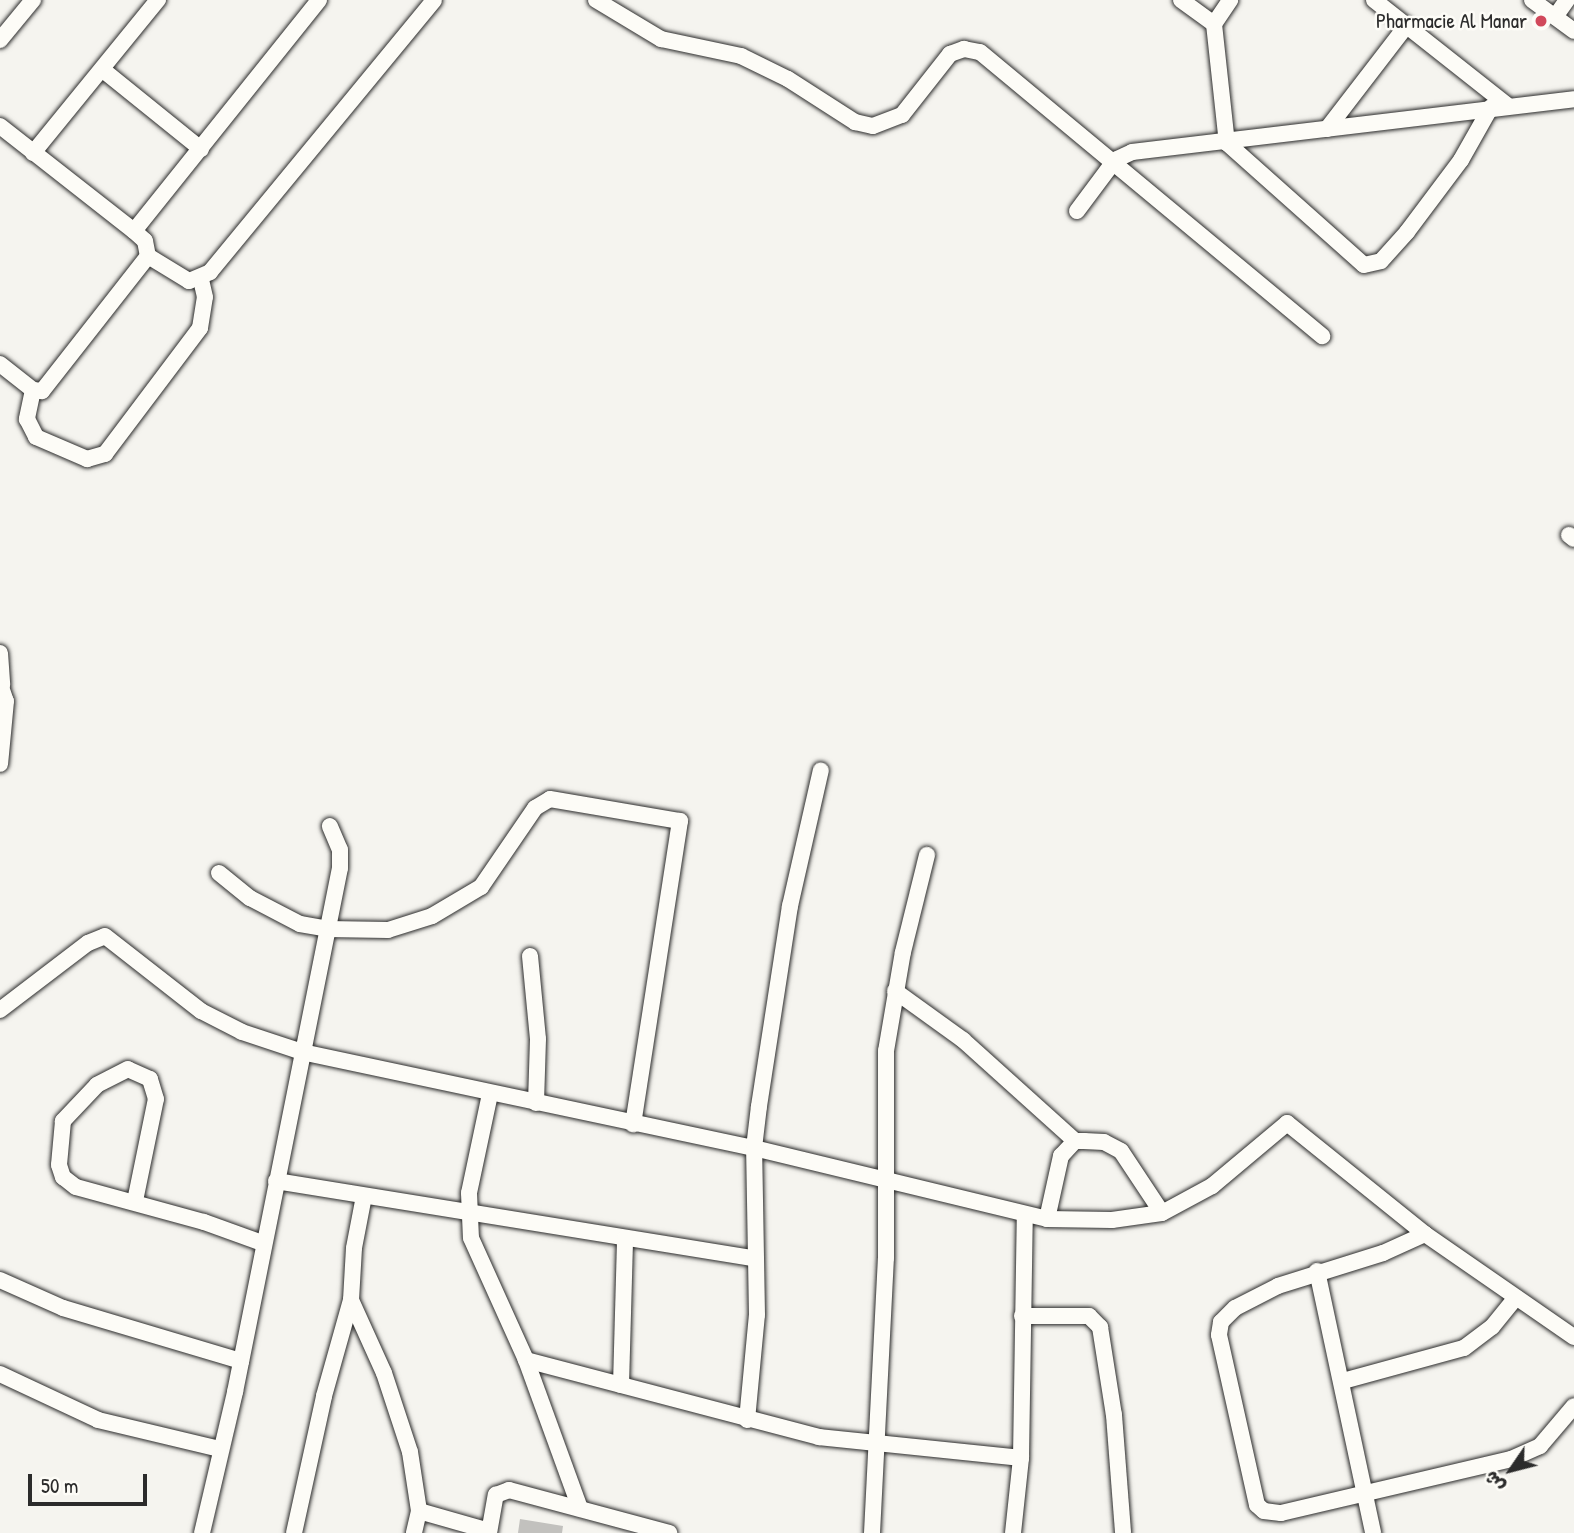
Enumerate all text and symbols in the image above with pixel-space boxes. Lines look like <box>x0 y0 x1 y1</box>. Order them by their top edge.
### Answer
place label: Pharmacie Al Manar <box>1376 8 1527 34</box>
marker: Pharmacie Al Manar <box>1533 13 1549 29</box>
north arrow <box>1476 1435 1546 1505</box>
scale bar <box>32 1460 150 1504</box>
text: ش <box>1477 1466 1510 1498</box>
text: 50 m <box>41 1471 78 1500</box>

